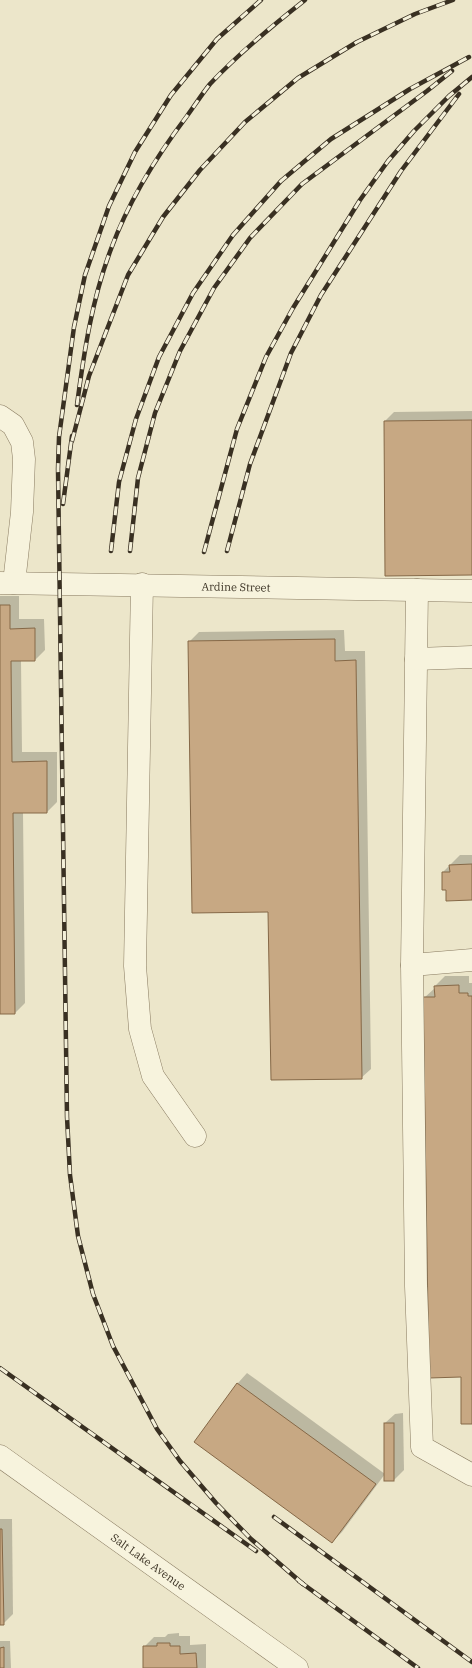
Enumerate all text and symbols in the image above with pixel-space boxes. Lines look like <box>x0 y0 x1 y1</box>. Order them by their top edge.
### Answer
street label: Ardine Street <box>201 579 271 595</box>
street label: Salt Lake Avenue <box>108 1530 188 1593</box>

